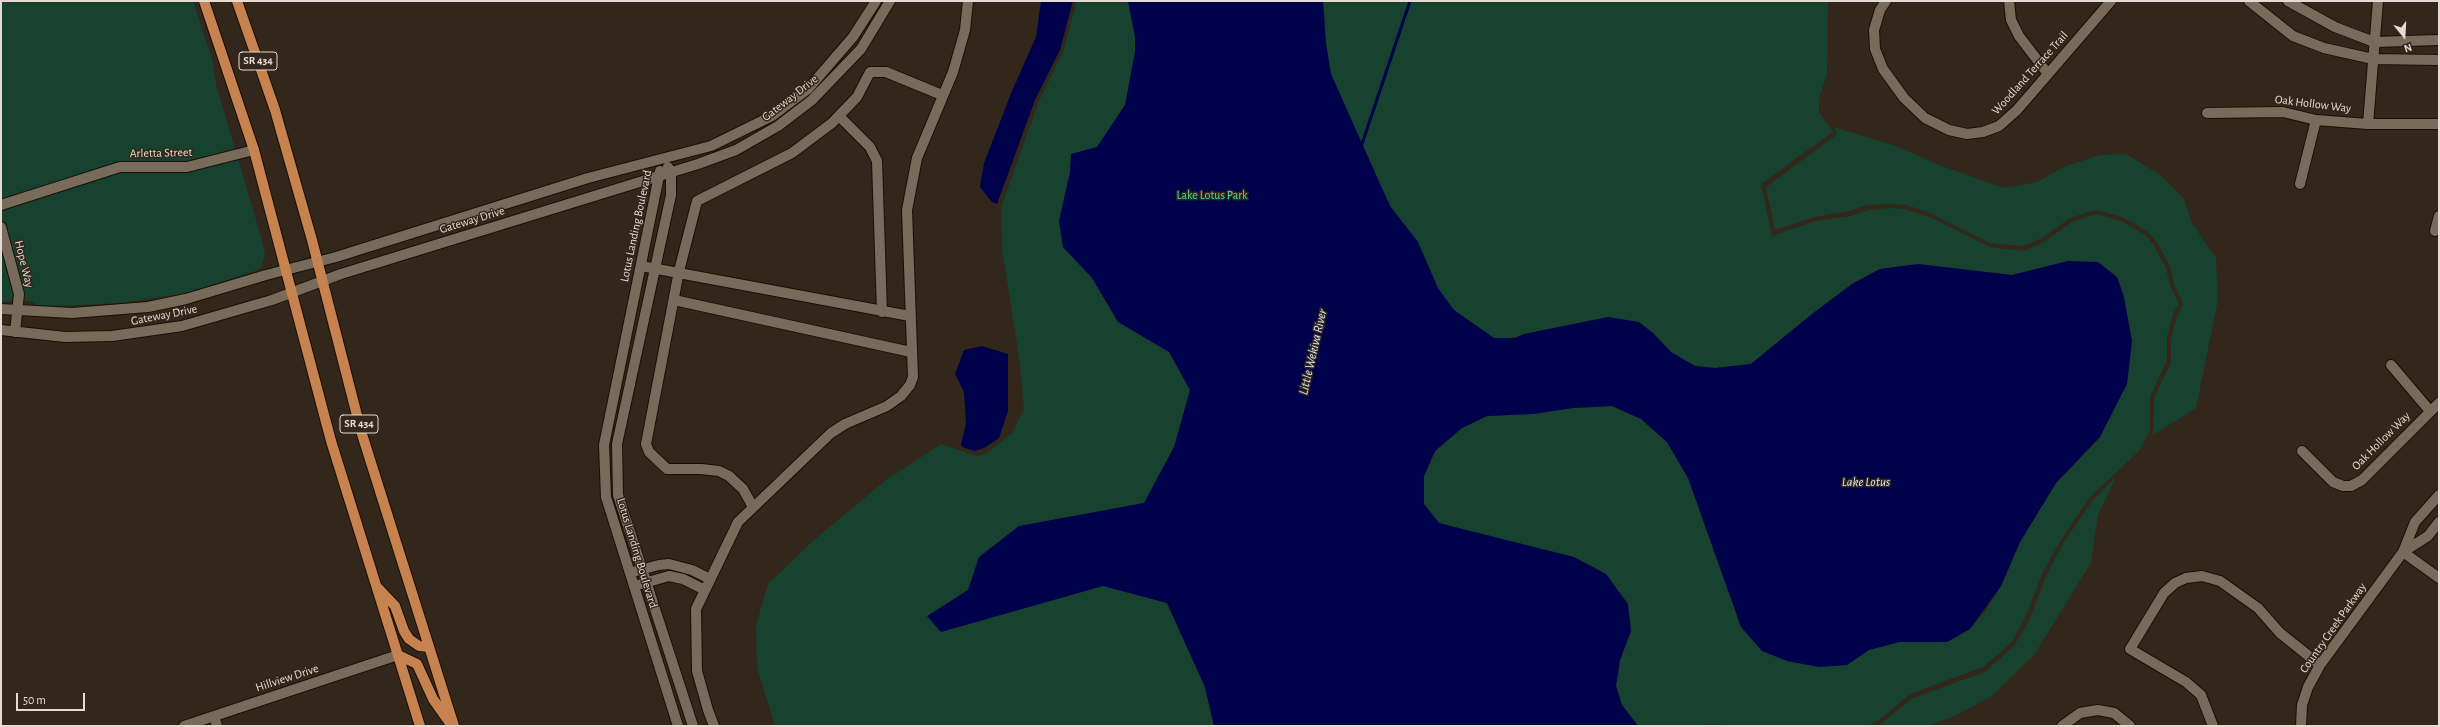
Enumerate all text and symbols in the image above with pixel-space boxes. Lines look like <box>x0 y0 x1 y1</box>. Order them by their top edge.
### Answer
north arrow <box>2384 16 2424 56</box>
street label: Woodland Terrace Trail <box>1989 28 2071 118</box>
text: N <box>2403 41 2413 54</box>
road number: SR 434 <box>239 52 277 70</box>
street label: Gateway Drive <box>759 72 821 124</box>
street label: Oak Hollow Way <box>2274 92 2352 116</box>
street label: Arletta Street <box>130 145 192 161</box>
street label: Lotus Landing Boulevard <box>617 169 655 283</box>
park label: Lake Lotus Park <box>1176 188 1248 202</box>
street label: Gateway Drive <box>438 203 506 237</box>
street label: Hope Way <box>11 239 37 289</box>
street label: Gateway Drive <box>130 302 198 328</box>
water label: Little Wekiva River <box>1296 308 1330 396</box>
street label: Oak Hollow Way <box>2349 409 2413 473</box>
road number: SR 434 <box>340 415 378 433</box>
water label: Lake Lotus <box>1842 474 1890 490</box>
street label: Lotus Landing Boulevard <box>613 496 661 610</box>
street label: Country Creek Parkway <box>2297 580 2369 676</box>
street label: Hillview Drive <box>254 661 320 695</box>
scale bar <box>18 685 87 711</box>
text: 50 m <box>23 694 46 706</box>

